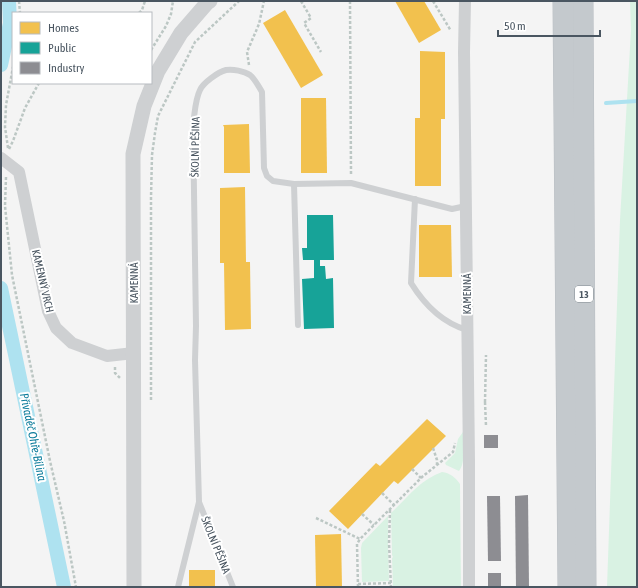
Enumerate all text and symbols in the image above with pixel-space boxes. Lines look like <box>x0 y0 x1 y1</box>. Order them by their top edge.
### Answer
legend <box>12 12 152 84</box>
scale bar <box>498 12 600 38</box>
text: 50 m <box>504 19 526 33</box>
text: Homes <box>48 21 79 35</box>
text: Public <box>48 41 76 55</box>
text: Industry <box>48 61 85 75</box>
street label: ŠKOLNÍ PĚŠINA <box>188 116 202 177</box>
street label: KAMENNÝ VRCH <box>30 248 56 314</box>
street label: KAMENNÁ <box>128 262 140 304</box>
street label: KAMENNÁ <box>461 273 473 315</box>
road number: 13 <box>575 286 593 302</box>
water label: Přivaděč Ohře-Bílina <box>17 392 49 483</box>
street label: ŠKOLNÍ PĚŠINA <box>199 515 233 576</box>

